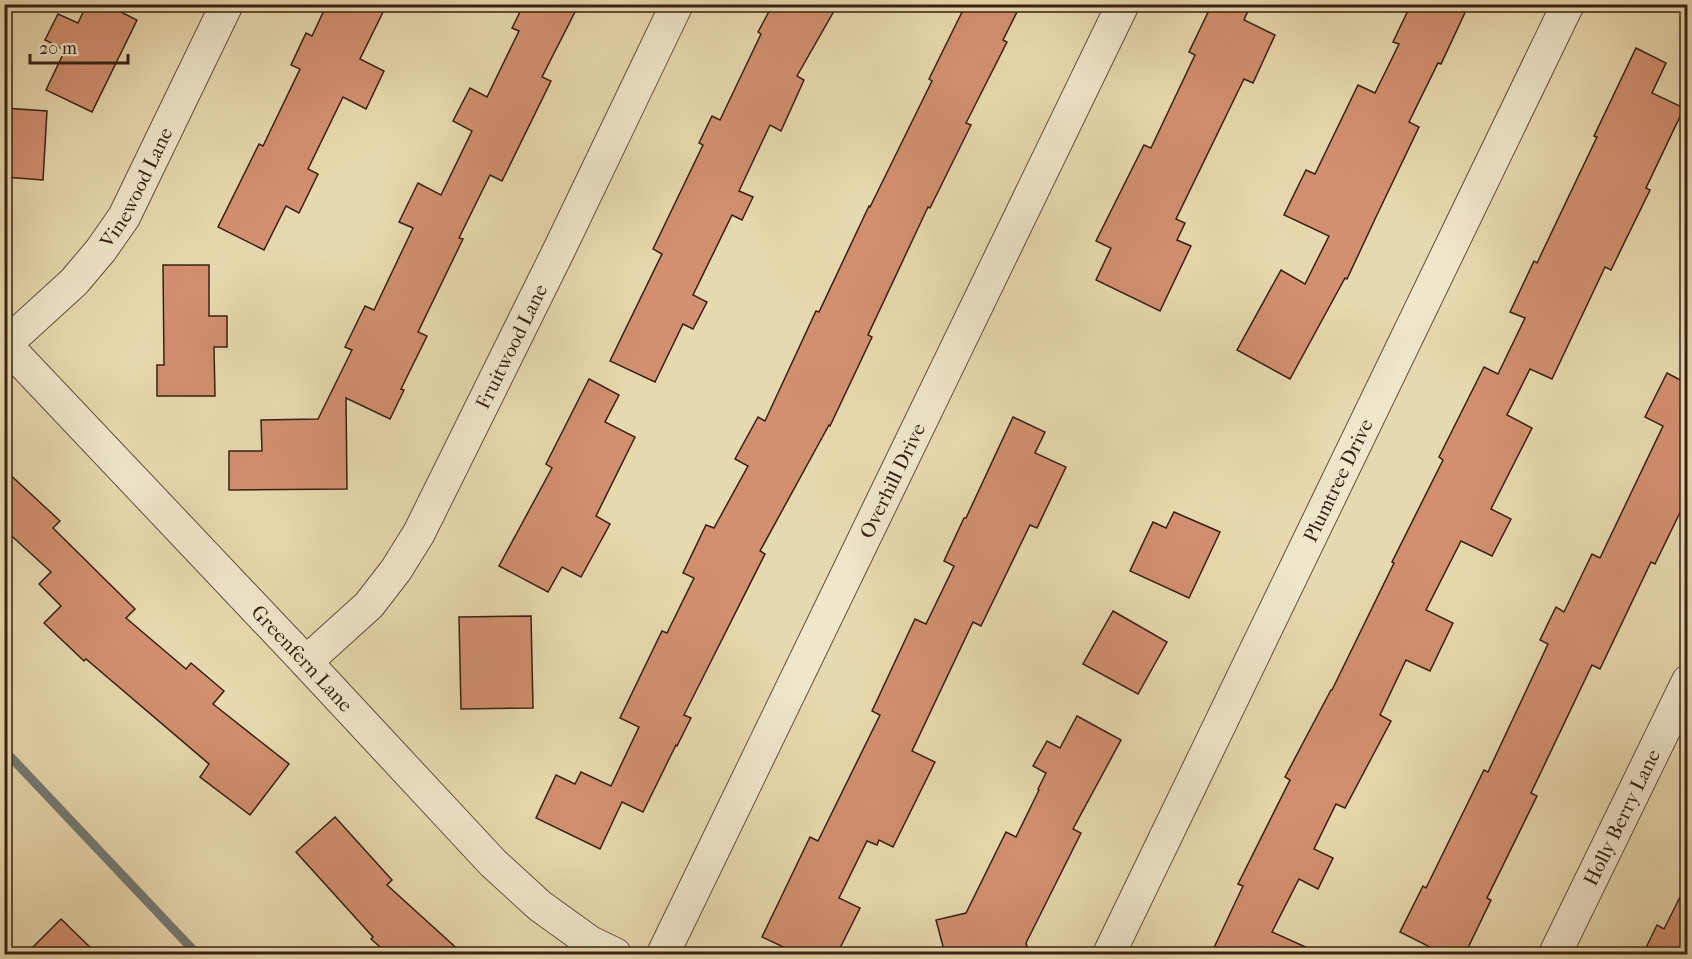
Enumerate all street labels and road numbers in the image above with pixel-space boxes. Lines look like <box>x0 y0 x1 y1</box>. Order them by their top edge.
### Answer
street label: Vinewood Lane <box>94 123 177 253</box>
street label: Fruitwood Lane <box>471 280 552 413</box>
street label: Plumtree Drive <box>1298 415 1377 546</box>
street label: Overhill Drive <box>855 419 930 542</box>
street label: Greenfern Lane <box>247 600 358 716</box>
street label: Holly Berry Lane <box>1579 745 1665 889</box>

